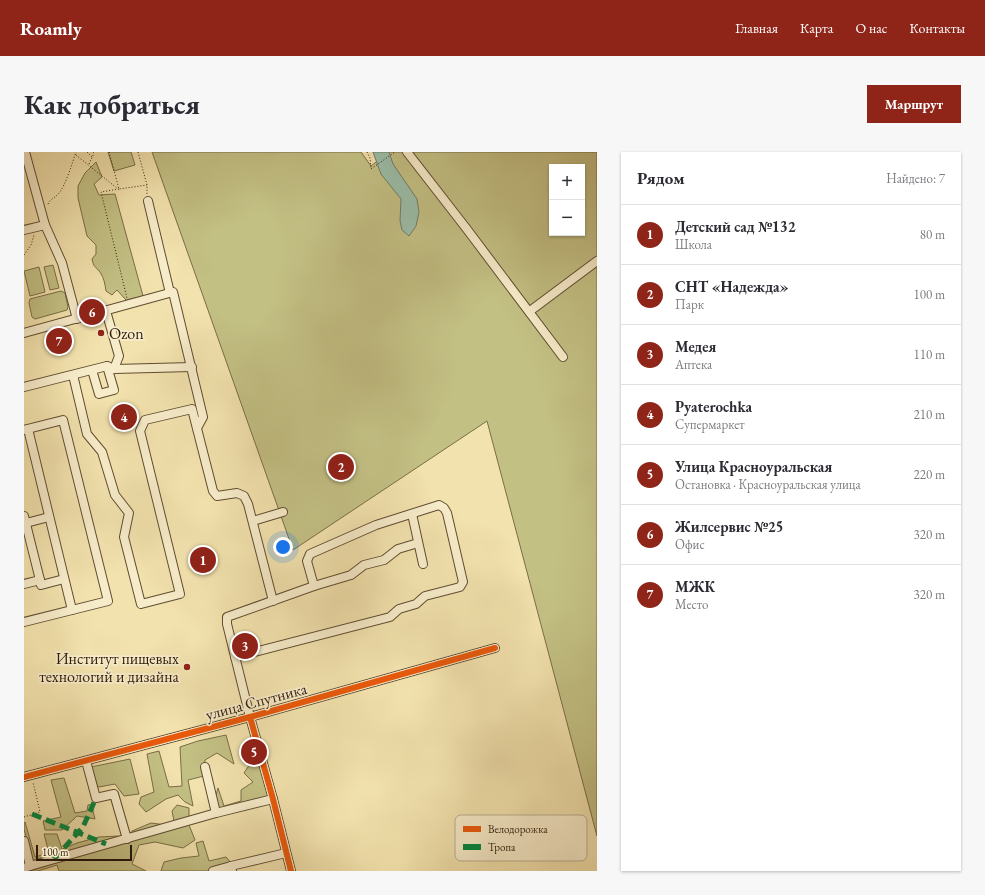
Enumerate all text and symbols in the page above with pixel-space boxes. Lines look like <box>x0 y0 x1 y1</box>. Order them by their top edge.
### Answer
text: Roamly <box>20 16 82 41</box>
text: Главная <box>735 19 778 37</box>
text: Карта <box>800 19 833 37</box>
text: О нас <box>855 19 887 37</box>
text: Контакты <box>909 19 965 37</box>
button: Маршрут <box>867 85 961 123</box>
text: Как добраться <box>24 86 200 122</box>
map controls <box>549 164 585 236</box>
button: + <box>549 164 585 200</box>
text: Рядом <box>637 167 685 189</box>
text: Найдено: 7 <box>886 170 945 187</box>
button: − <box>549 200 585 236</box>
text: Детский сад №132 <box>675 217 796 236</box>
text: 1 <box>647 226 653 243</box>
text: 80 m <box>920 226 945 243</box>
text: Школа <box>675 236 712 253</box>
text: СНТ «Надежда» <box>675 277 788 296</box>
text: 2 <box>647 286 653 303</box>
text: 100 m <box>914 286 945 303</box>
text: Парк <box>675 296 704 313</box>
pin: 6 <box>79 297 105 327</box>
place label: Ozon <box>109 323 144 344</box>
pin: 7 <box>46 326 72 356</box>
marker: Ozon <box>96 328 106 338</box>
text: Медея <box>675 337 716 356</box>
text: 3 <box>647 346 653 363</box>
text: 110 m <box>914 346 945 363</box>
text: Аптека <box>675 356 712 373</box>
text: Pyaterochka <box>675 397 752 416</box>
pin: 4 <box>111 402 137 432</box>
text: 4 <box>647 406 653 423</box>
text: 210 m <box>914 406 945 423</box>
text: Супермаркет <box>675 416 745 433</box>
pin: 2 <box>328 452 354 482</box>
text: Улица Красноуральская <box>675 457 832 476</box>
text: 5 <box>647 466 653 483</box>
text: 220 m <box>914 466 945 483</box>
text: Остановка · Красноуральская улица <box>675 476 861 493</box>
text: Жилсервис №25 <box>675 517 784 536</box>
text: 6 <box>647 526 653 543</box>
text: 320 m <box>914 526 945 543</box>
text: Офис <box>675 536 705 553</box>
your location <box>273 537 293 557</box>
pin: 1 <box>190 545 216 575</box>
text: МЖК <box>675 577 715 596</box>
text: 7 <box>647 586 653 603</box>
text: 320 m <box>914 586 945 603</box>
text: Место <box>675 596 708 613</box>
pin: 3 <box>232 631 258 661</box>
place label: Институт пищевых технологий и дизайна <box>39 648 180 687</box>
marker: Институт пищевых технологий и дизайна <box>182 662 192 672</box>
street label: улица Спутника <box>203 678 310 725</box>
pin: 5 <box>241 737 267 767</box>
legend <box>455 815 587 861</box>
text: Велодорожка <box>488 822 548 836</box>
text: Тропа <box>488 840 516 854</box>
scale bar <box>36 843 132 862</box>
text: 100 m <box>42 845 69 859</box>

